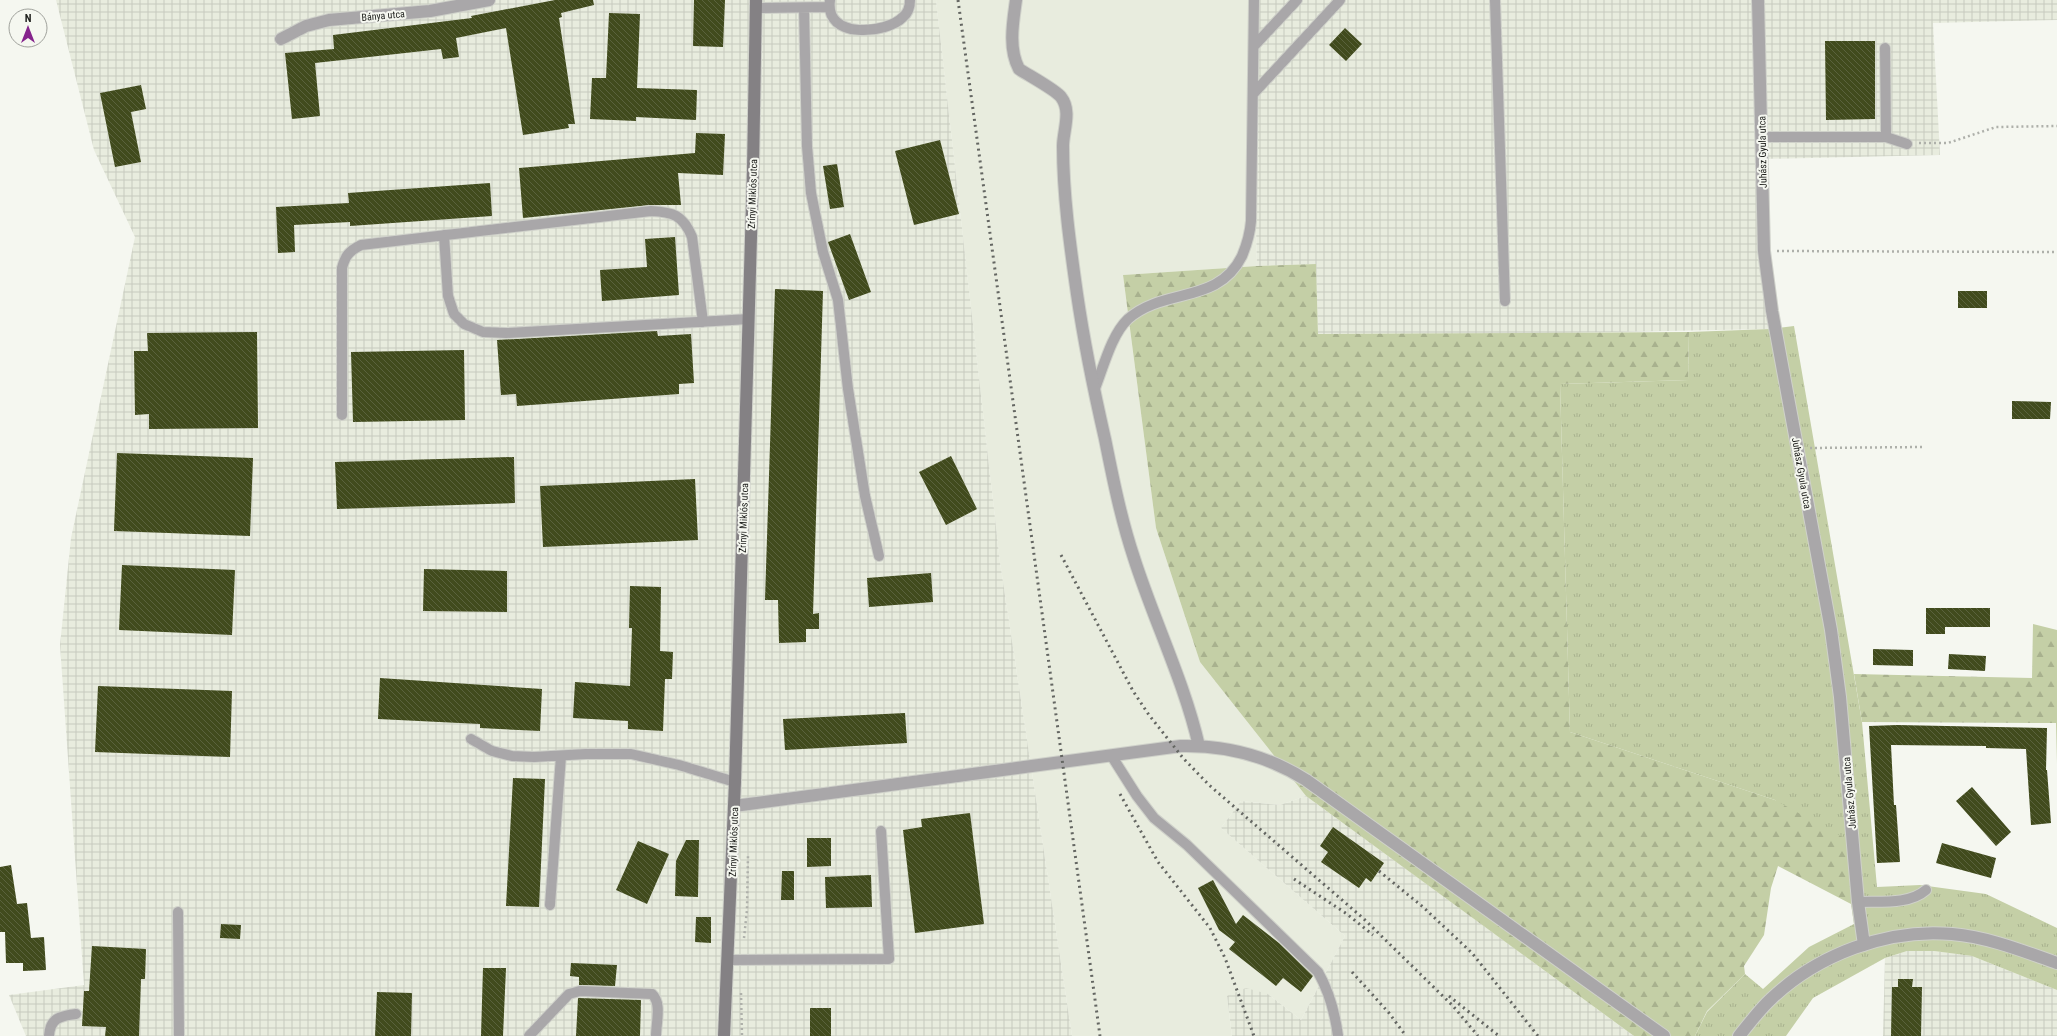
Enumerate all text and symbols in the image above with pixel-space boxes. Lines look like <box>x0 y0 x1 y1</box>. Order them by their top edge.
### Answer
north arrow <box>8 8 48 48</box>
street label: Bánya utca <box>361 8 405 23</box>
text: N <box>25 12 32 25</box>
street label: Juhász Gyula utca <box>1756 116 1769 188</box>
street label: Zrínyi Miklós utca <box>746 159 759 229</box>
street label: Juhász Gyula utca <box>1790 437 1813 510</box>
street label: Zrínyi Miklós utca <box>737 483 750 553</box>
street label: Juhász Gyula utca <box>1841 756 1858 829</box>
street label: Zrínyi Miklós utca <box>727 807 740 877</box>

